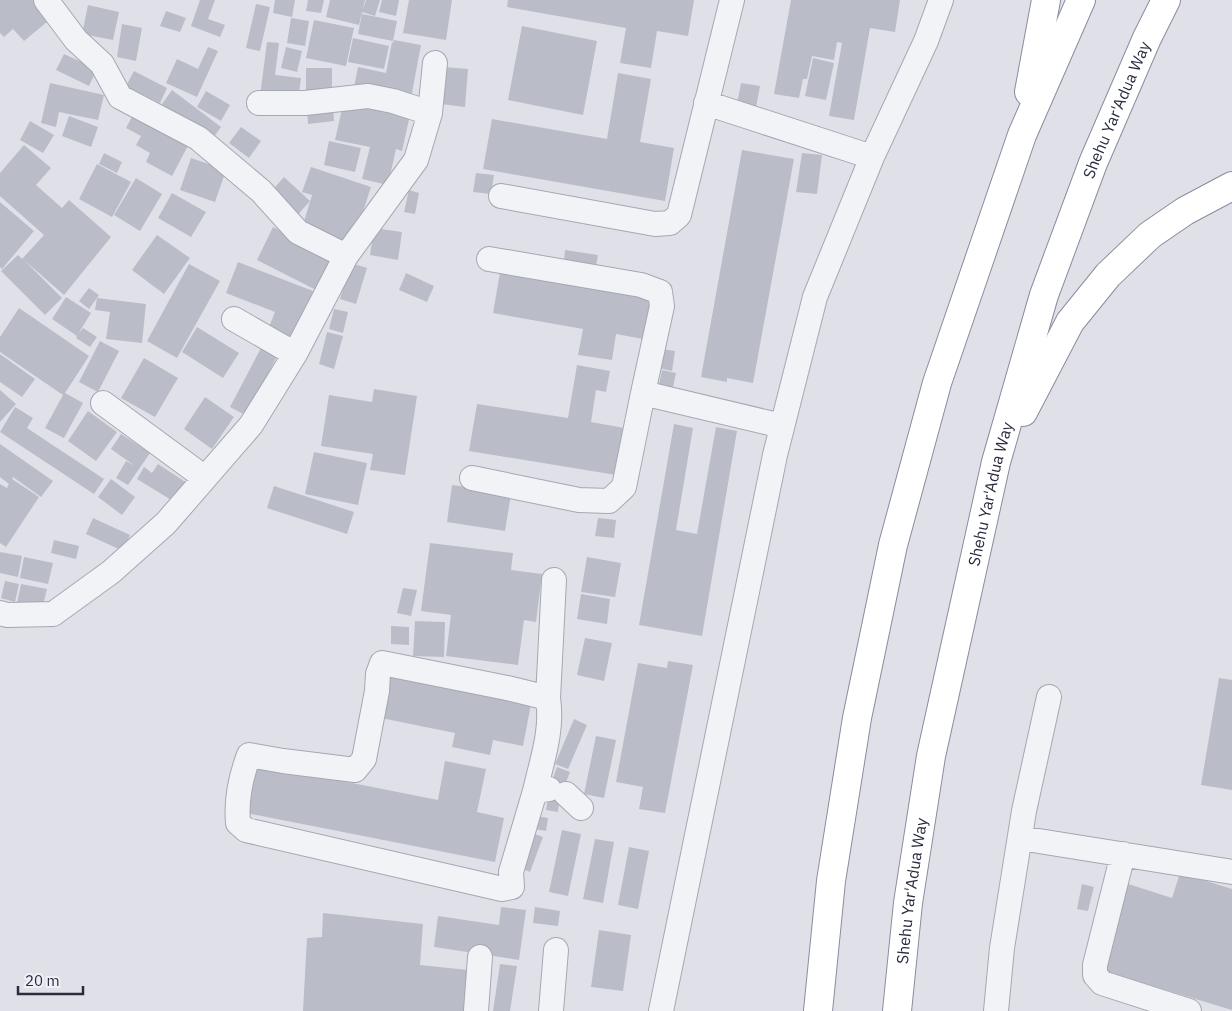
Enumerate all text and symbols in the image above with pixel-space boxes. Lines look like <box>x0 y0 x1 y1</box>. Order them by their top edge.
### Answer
street label: Shehu Yar'Adua Way <box>1078 38 1154 181</box>
street label: Shehu Yar'Adua Way <box>963 420 1017 568</box>
street label: Shehu Yar'Adua Way <box>892 816 931 965</box>
scale bar <box>18 964 82 996</box>
text: 20 m <box>25 971 60 990</box>

